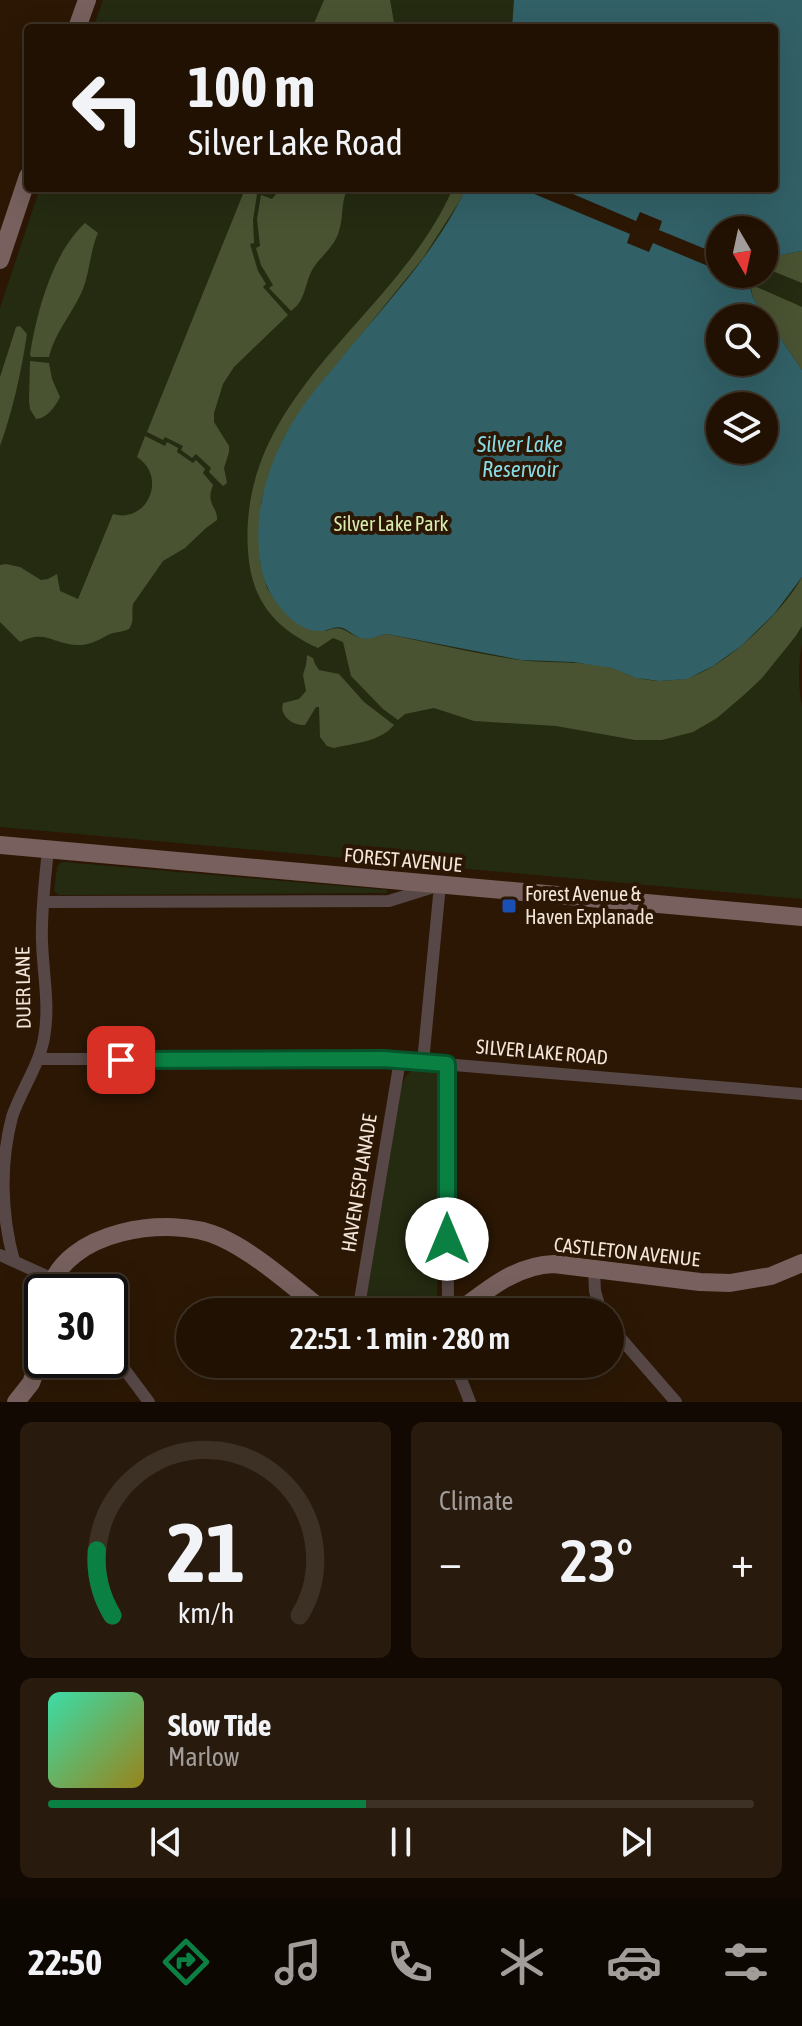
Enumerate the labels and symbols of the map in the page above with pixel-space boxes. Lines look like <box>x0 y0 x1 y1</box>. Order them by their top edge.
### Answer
north arrow <box>706 216 778 288</box>
water label: Silver Lake Reservoir <box>476 431 563 482</box>
park label: Silver Lake Park <box>334 512 448 535</box>
street label: FOREST AVENUE <box>343 843 463 876</box>
place label: Forest Avenue & Haven Explanade <box>525 882 654 928</box>
marker: Forest Avenue & Haven Explanade <box>500 897 518 915</box>
street label: DUER LANE <box>10 946 35 1029</box>
pin <box>87 1026 155 1094</box>
street label: SILVER LAKE ROAD <box>475 1034 609 1069</box>
street label: HAVEN ESPLANADE <box>336 1112 381 1254</box>
position arrow <box>405 1197 489 1281</box>
street label: CASTLETON AVENUE <box>553 1232 702 1271</box>
speed limit sign: 30 <box>24 1274 128 1378</box>

